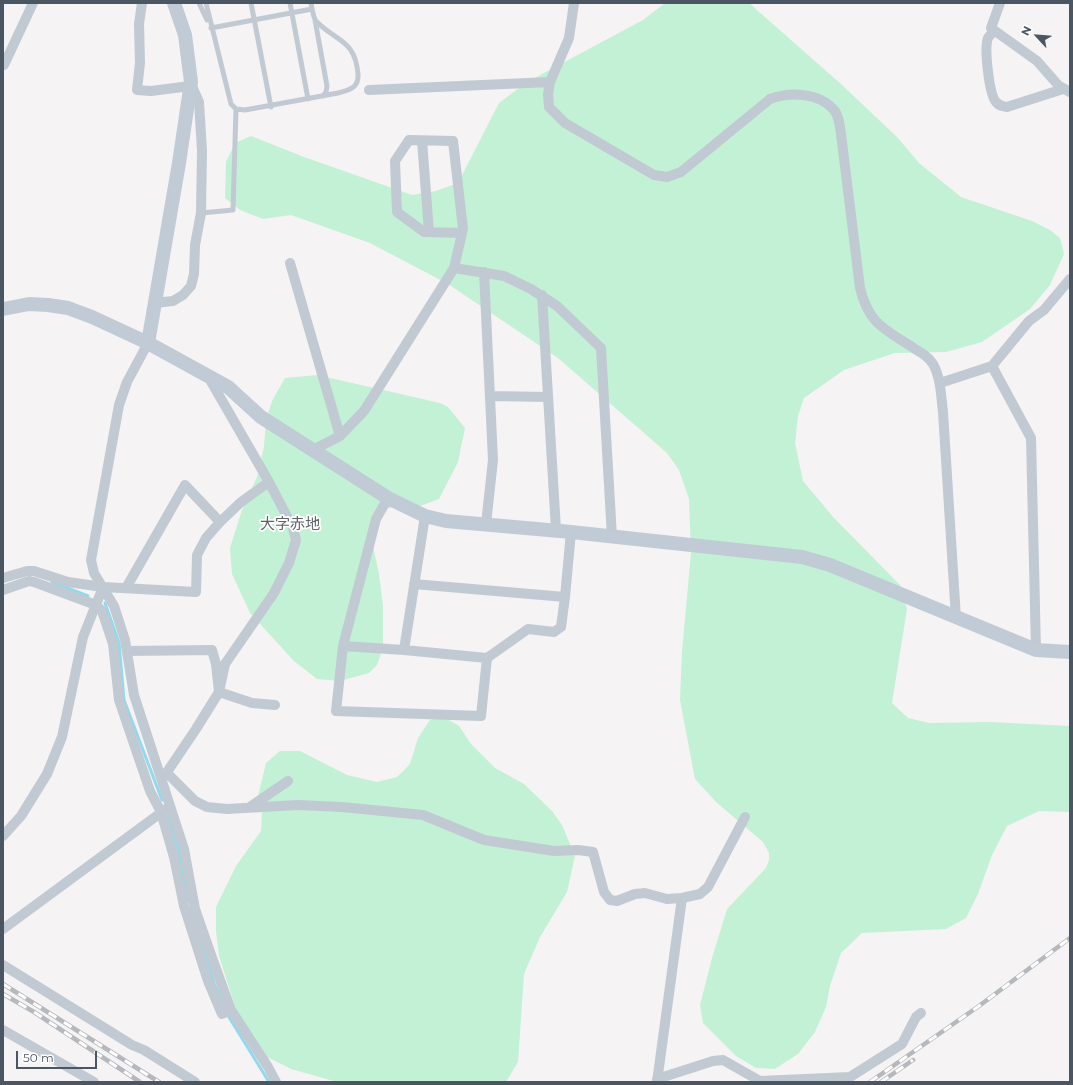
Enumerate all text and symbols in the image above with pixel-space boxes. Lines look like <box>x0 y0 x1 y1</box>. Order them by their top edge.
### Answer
north arrow <box>1017 16 1057 56</box>
text: N <box>1018 24 1034 38</box>
district label: 大字赤地 <box>260 516 320 534</box>
scale bar <box>18 1043 99 1069</box>
text: 50 m <box>23 1050 54 1065</box>

